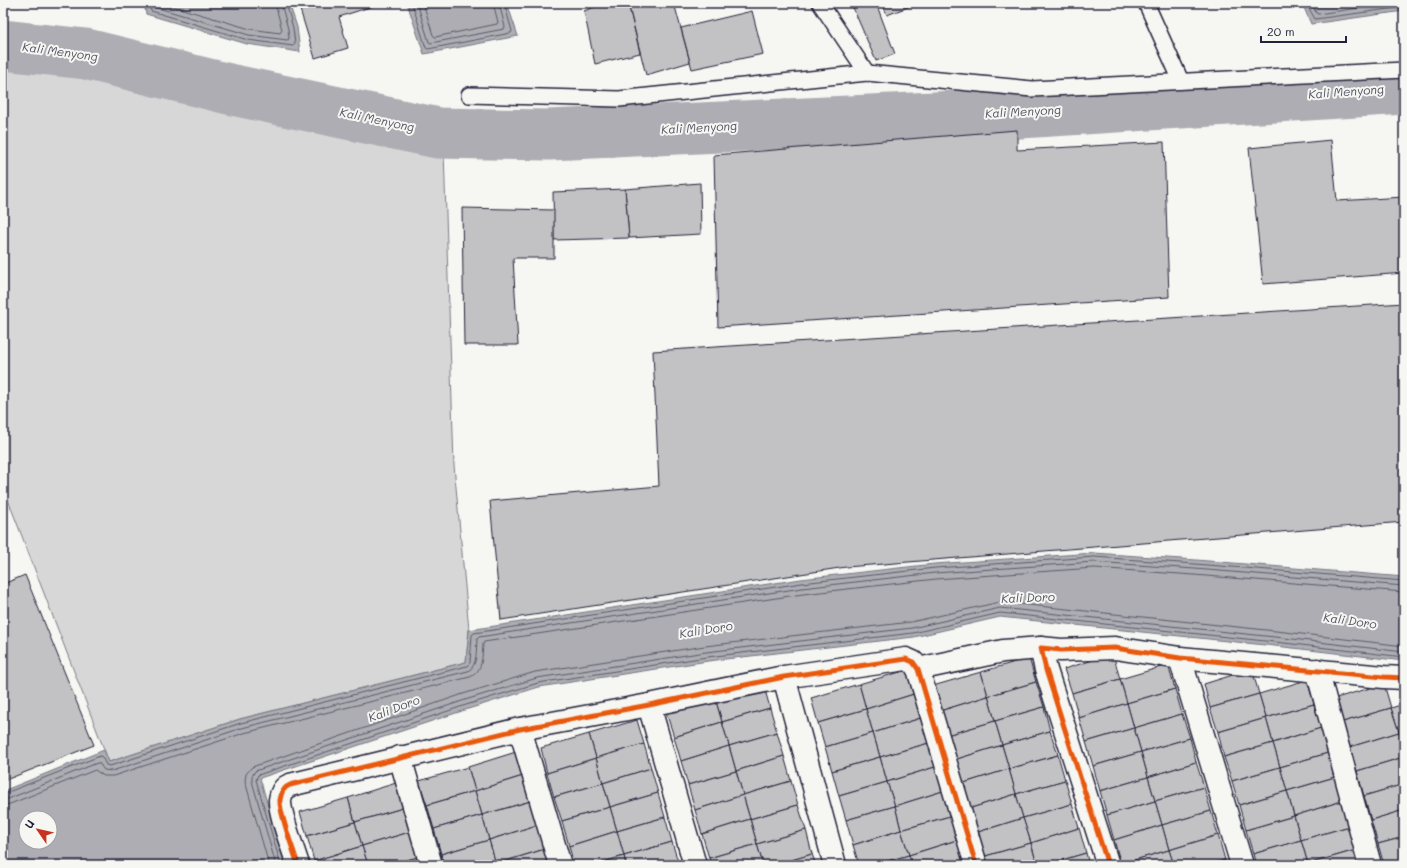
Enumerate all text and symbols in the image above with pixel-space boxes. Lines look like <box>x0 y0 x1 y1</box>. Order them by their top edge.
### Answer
scale bar <box>1261 18 1346 44</box>
text: 20 m <box>1267 23 1295 39</box>
water label: Kali Menyong <box>21 38 99 64</box>
water label: Kali Menyong <box>1308 80 1384 102</box>
water label: Kali Menyong <box>985 101 1061 121</box>
water label: Kali Menyong <box>338 103 416 135</box>
water label: Kali Menyong <box>661 117 737 137</box>
water label: Kali Doro <box>1001 588 1055 606</box>
water label: Kali Doro <box>1322 608 1378 632</box>
water label: Kali Doro <box>678 617 734 641</box>
water label: Kali Doro <box>366 691 422 725</box>
north arrow <box>18 810 58 850</box>
text: U <box>21 817 38 832</box>

